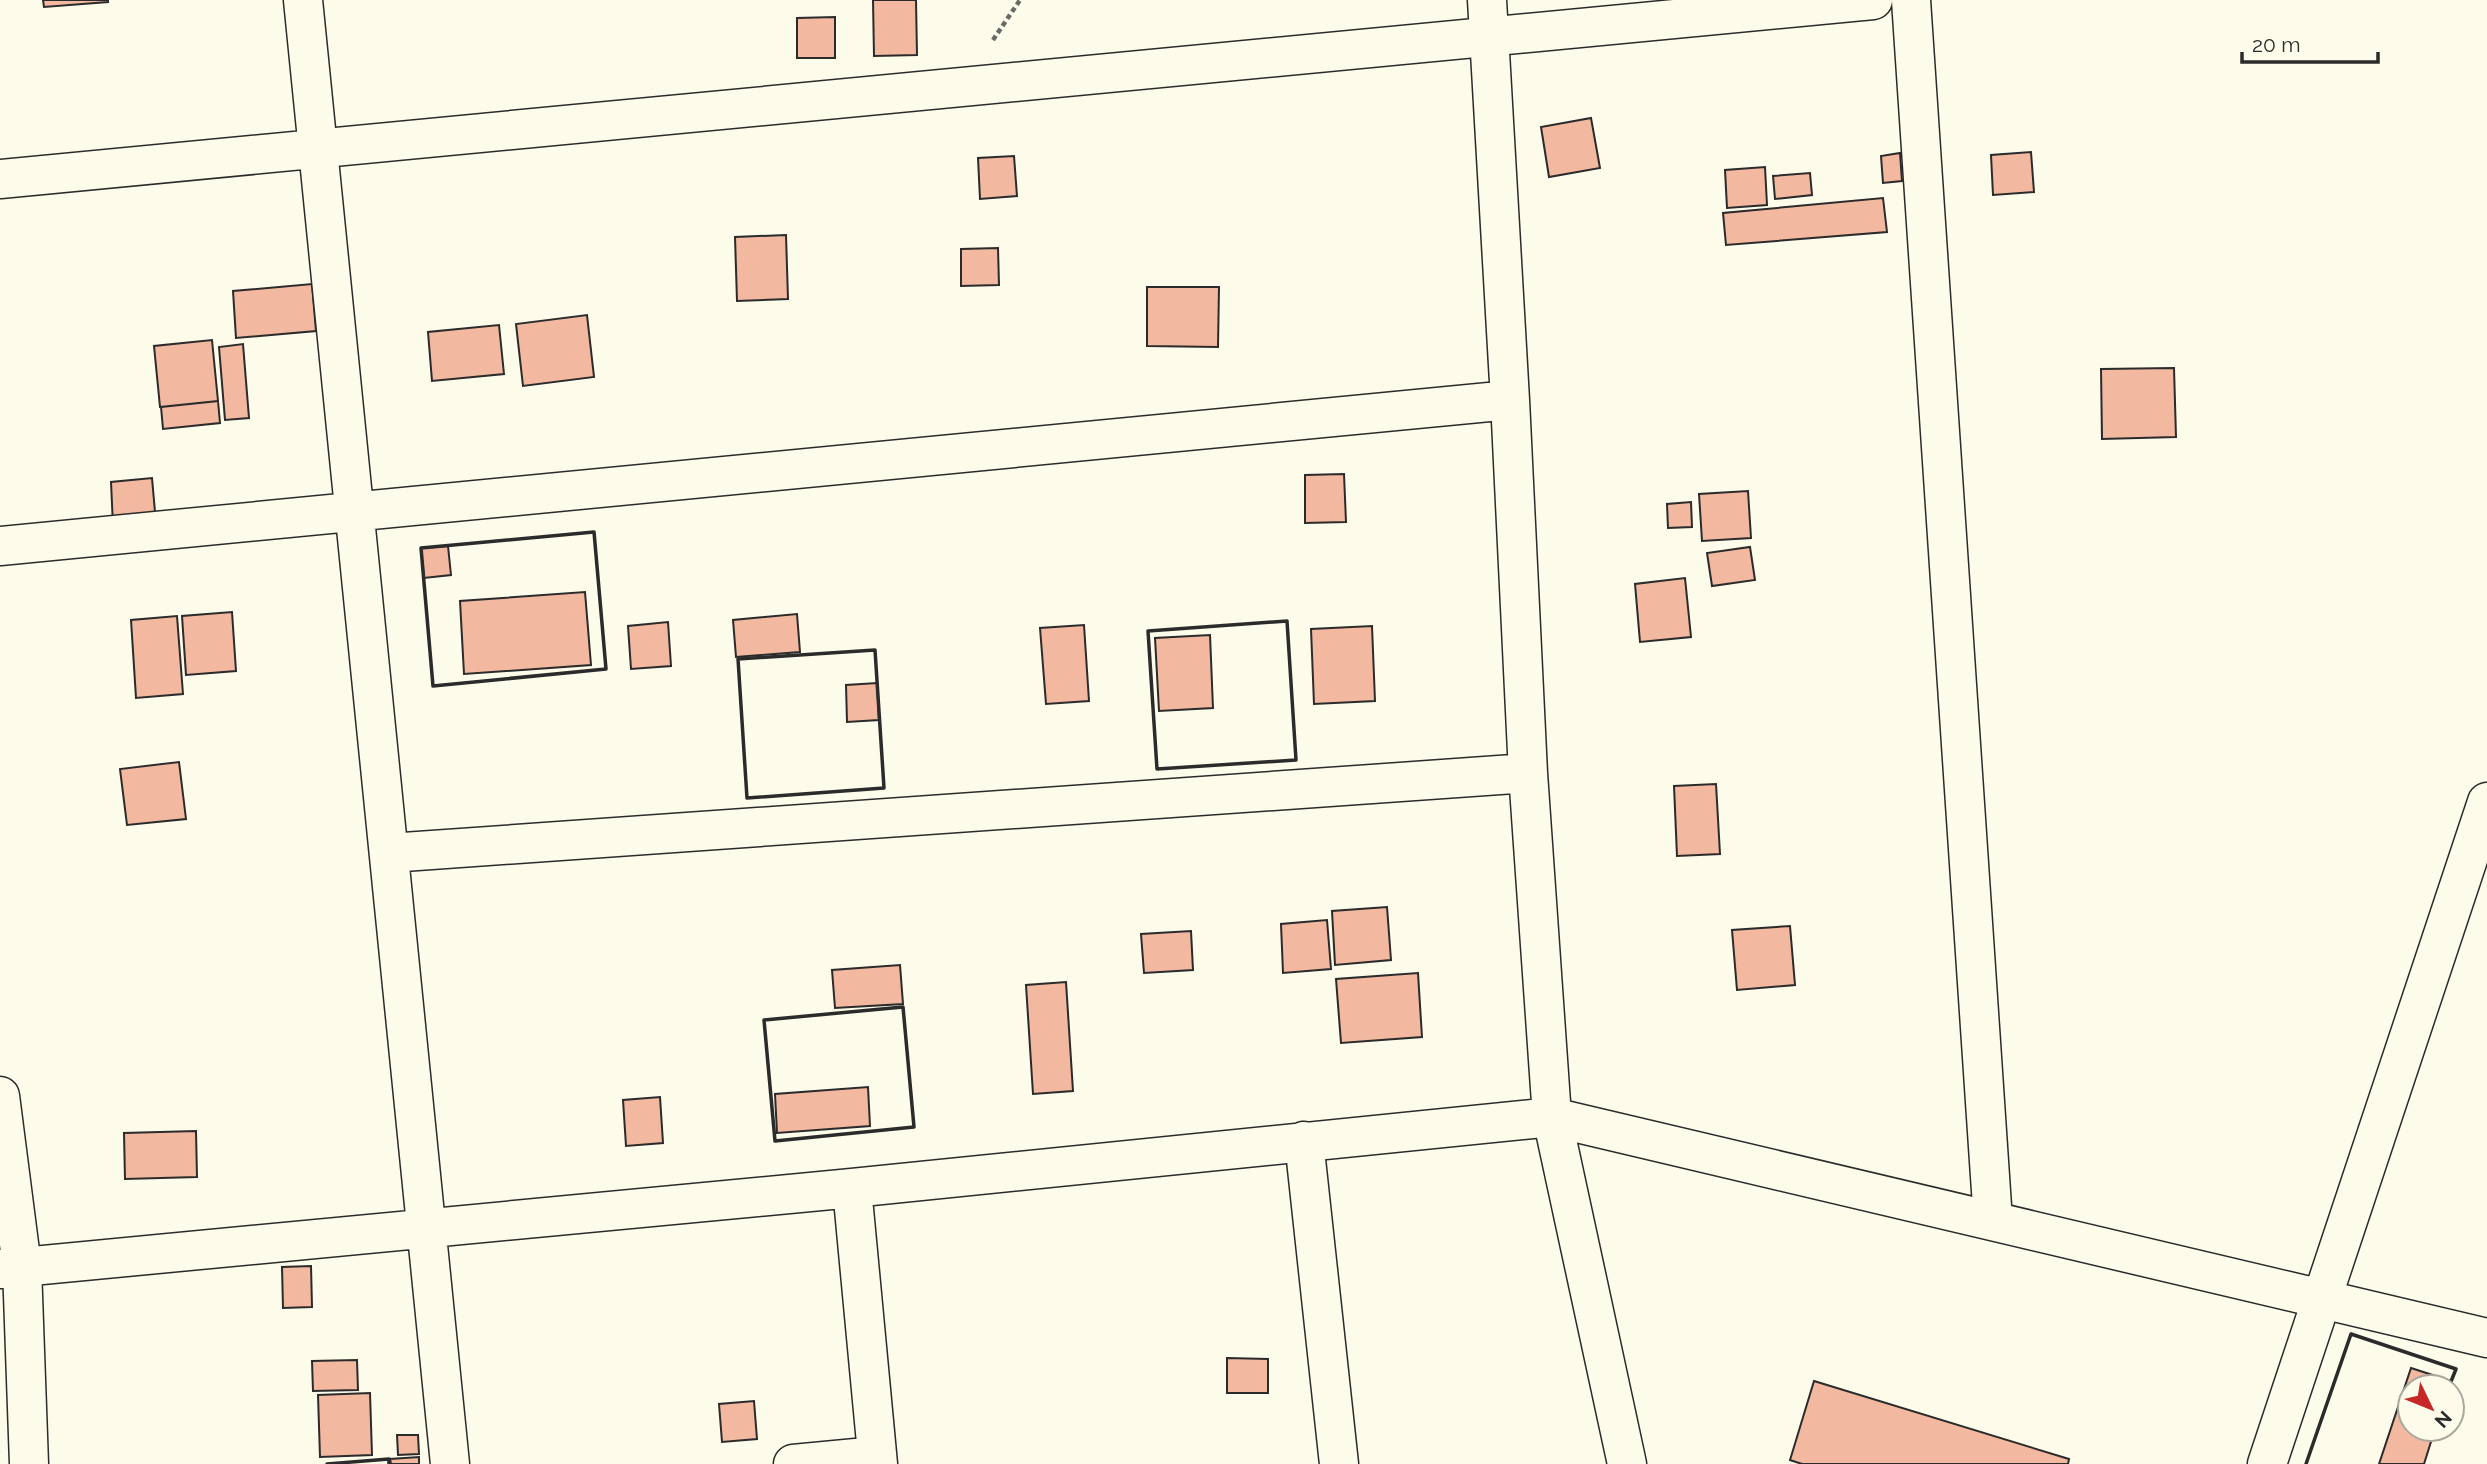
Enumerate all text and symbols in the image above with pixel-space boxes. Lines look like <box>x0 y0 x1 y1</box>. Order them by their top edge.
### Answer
scale bar <box>2242 21 2378 65</box>
text: 20 m <box>2252 32 2300 57</box>
north arrow <box>2396 1373 2466 1443</box>
text: N <box>2430 1407 2456 1432</box>

